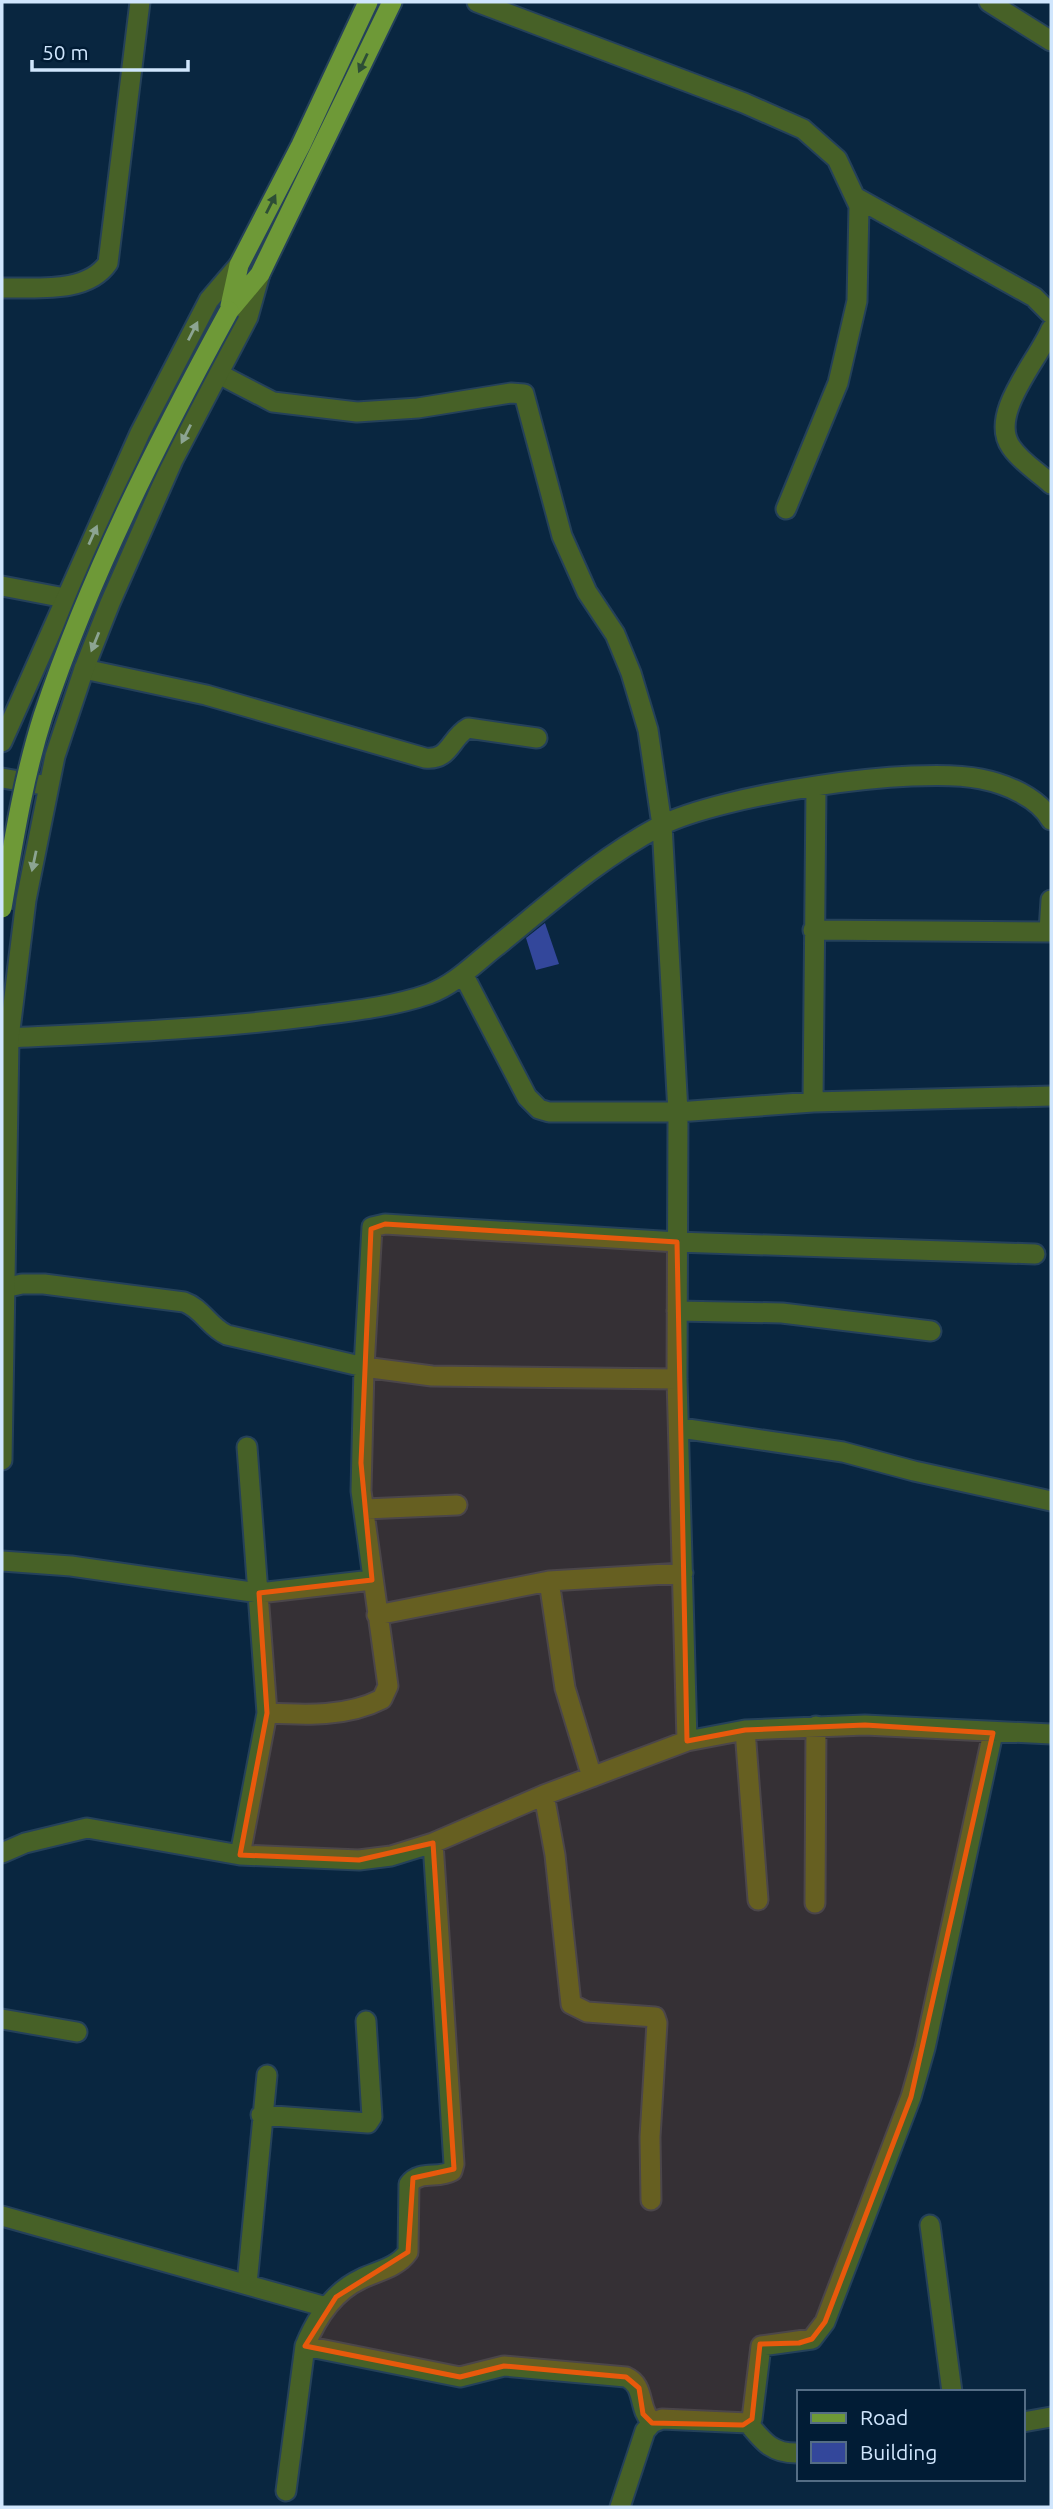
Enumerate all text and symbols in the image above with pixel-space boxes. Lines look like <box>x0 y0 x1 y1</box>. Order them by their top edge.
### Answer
scale bar <box>32 28 187 72</box>
text: 50 m <box>42 40 89 64</box>
one-way arrow <box>357 53 369 73</box>
one-way arrow <box>265 194 276 214</box>
one-way arrow <box>187 321 198 341</box>
one-way arrow <box>181 424 192 444</box>
one-way arrow <box>87 525 99 545</box>
one-way arrow <box>89 632 100 653</box>
one-way arrow <box>28 850 39 872</box>
legend <box>797 2390 1025 2481</box>
text: Road <box>860 2405 908 2429</box>
text: Building <box>860 2440 937 2464</box>

